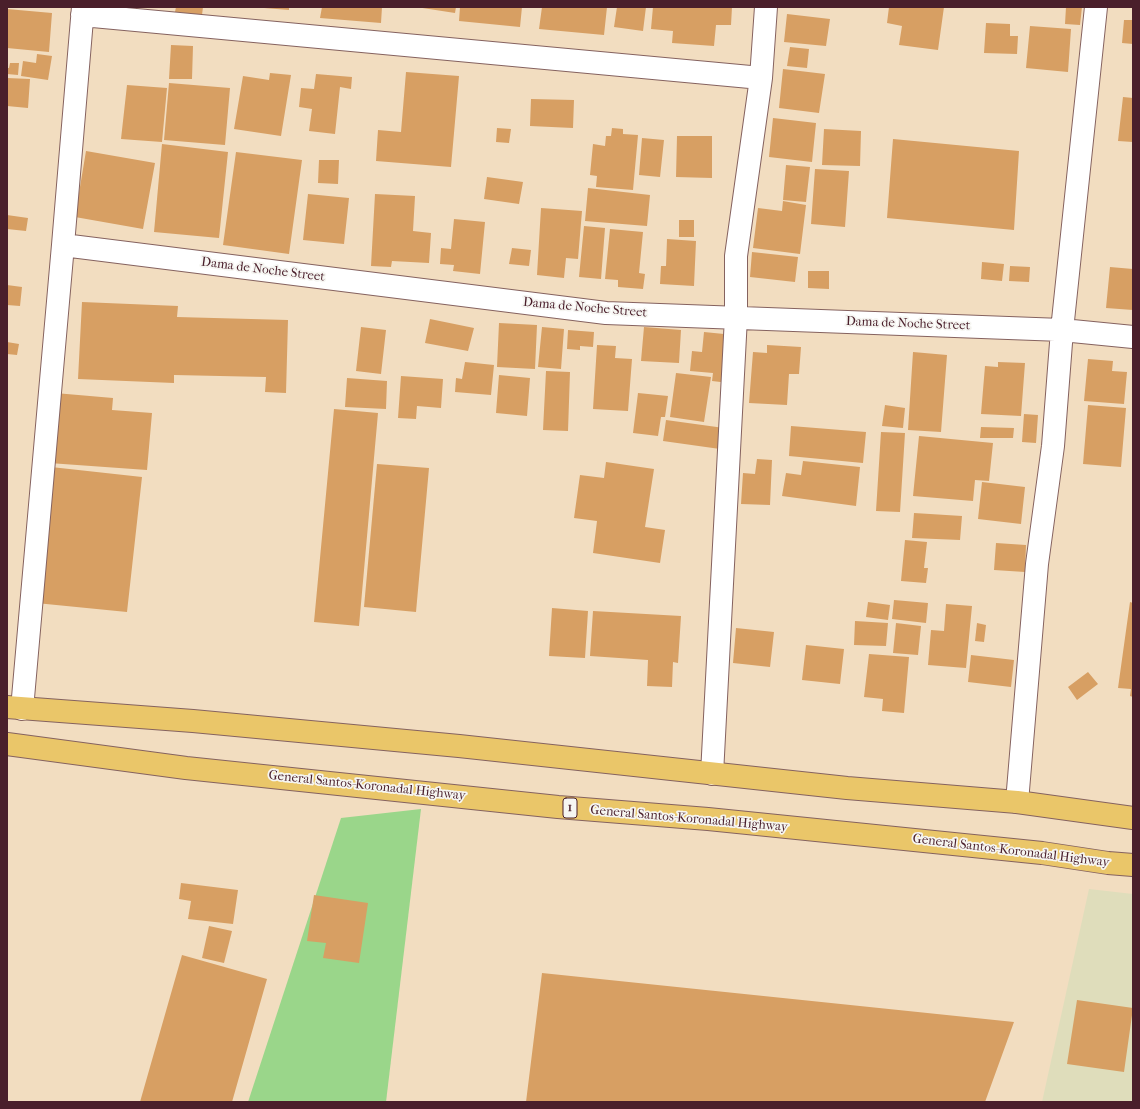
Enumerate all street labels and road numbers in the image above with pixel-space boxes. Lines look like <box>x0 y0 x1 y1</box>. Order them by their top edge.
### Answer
street label: Dama de Noche Street <box>200 255 326 285</box>
street label: Dama de Noche Street <box>522 295 648 321</box>
street label: Dama de Noche Street <box>846 314 970 334</box>
street label: General Santos-Koronadal Highway <box>268 768 466 804</box>
road number: 1 <box>563 798 577 818</box>
street label: General Santos-Koronadal Highway <box>590 803 788 835</box>
street label: General Santos-Koronadal Highway <box>912 831 1110 871</box>

